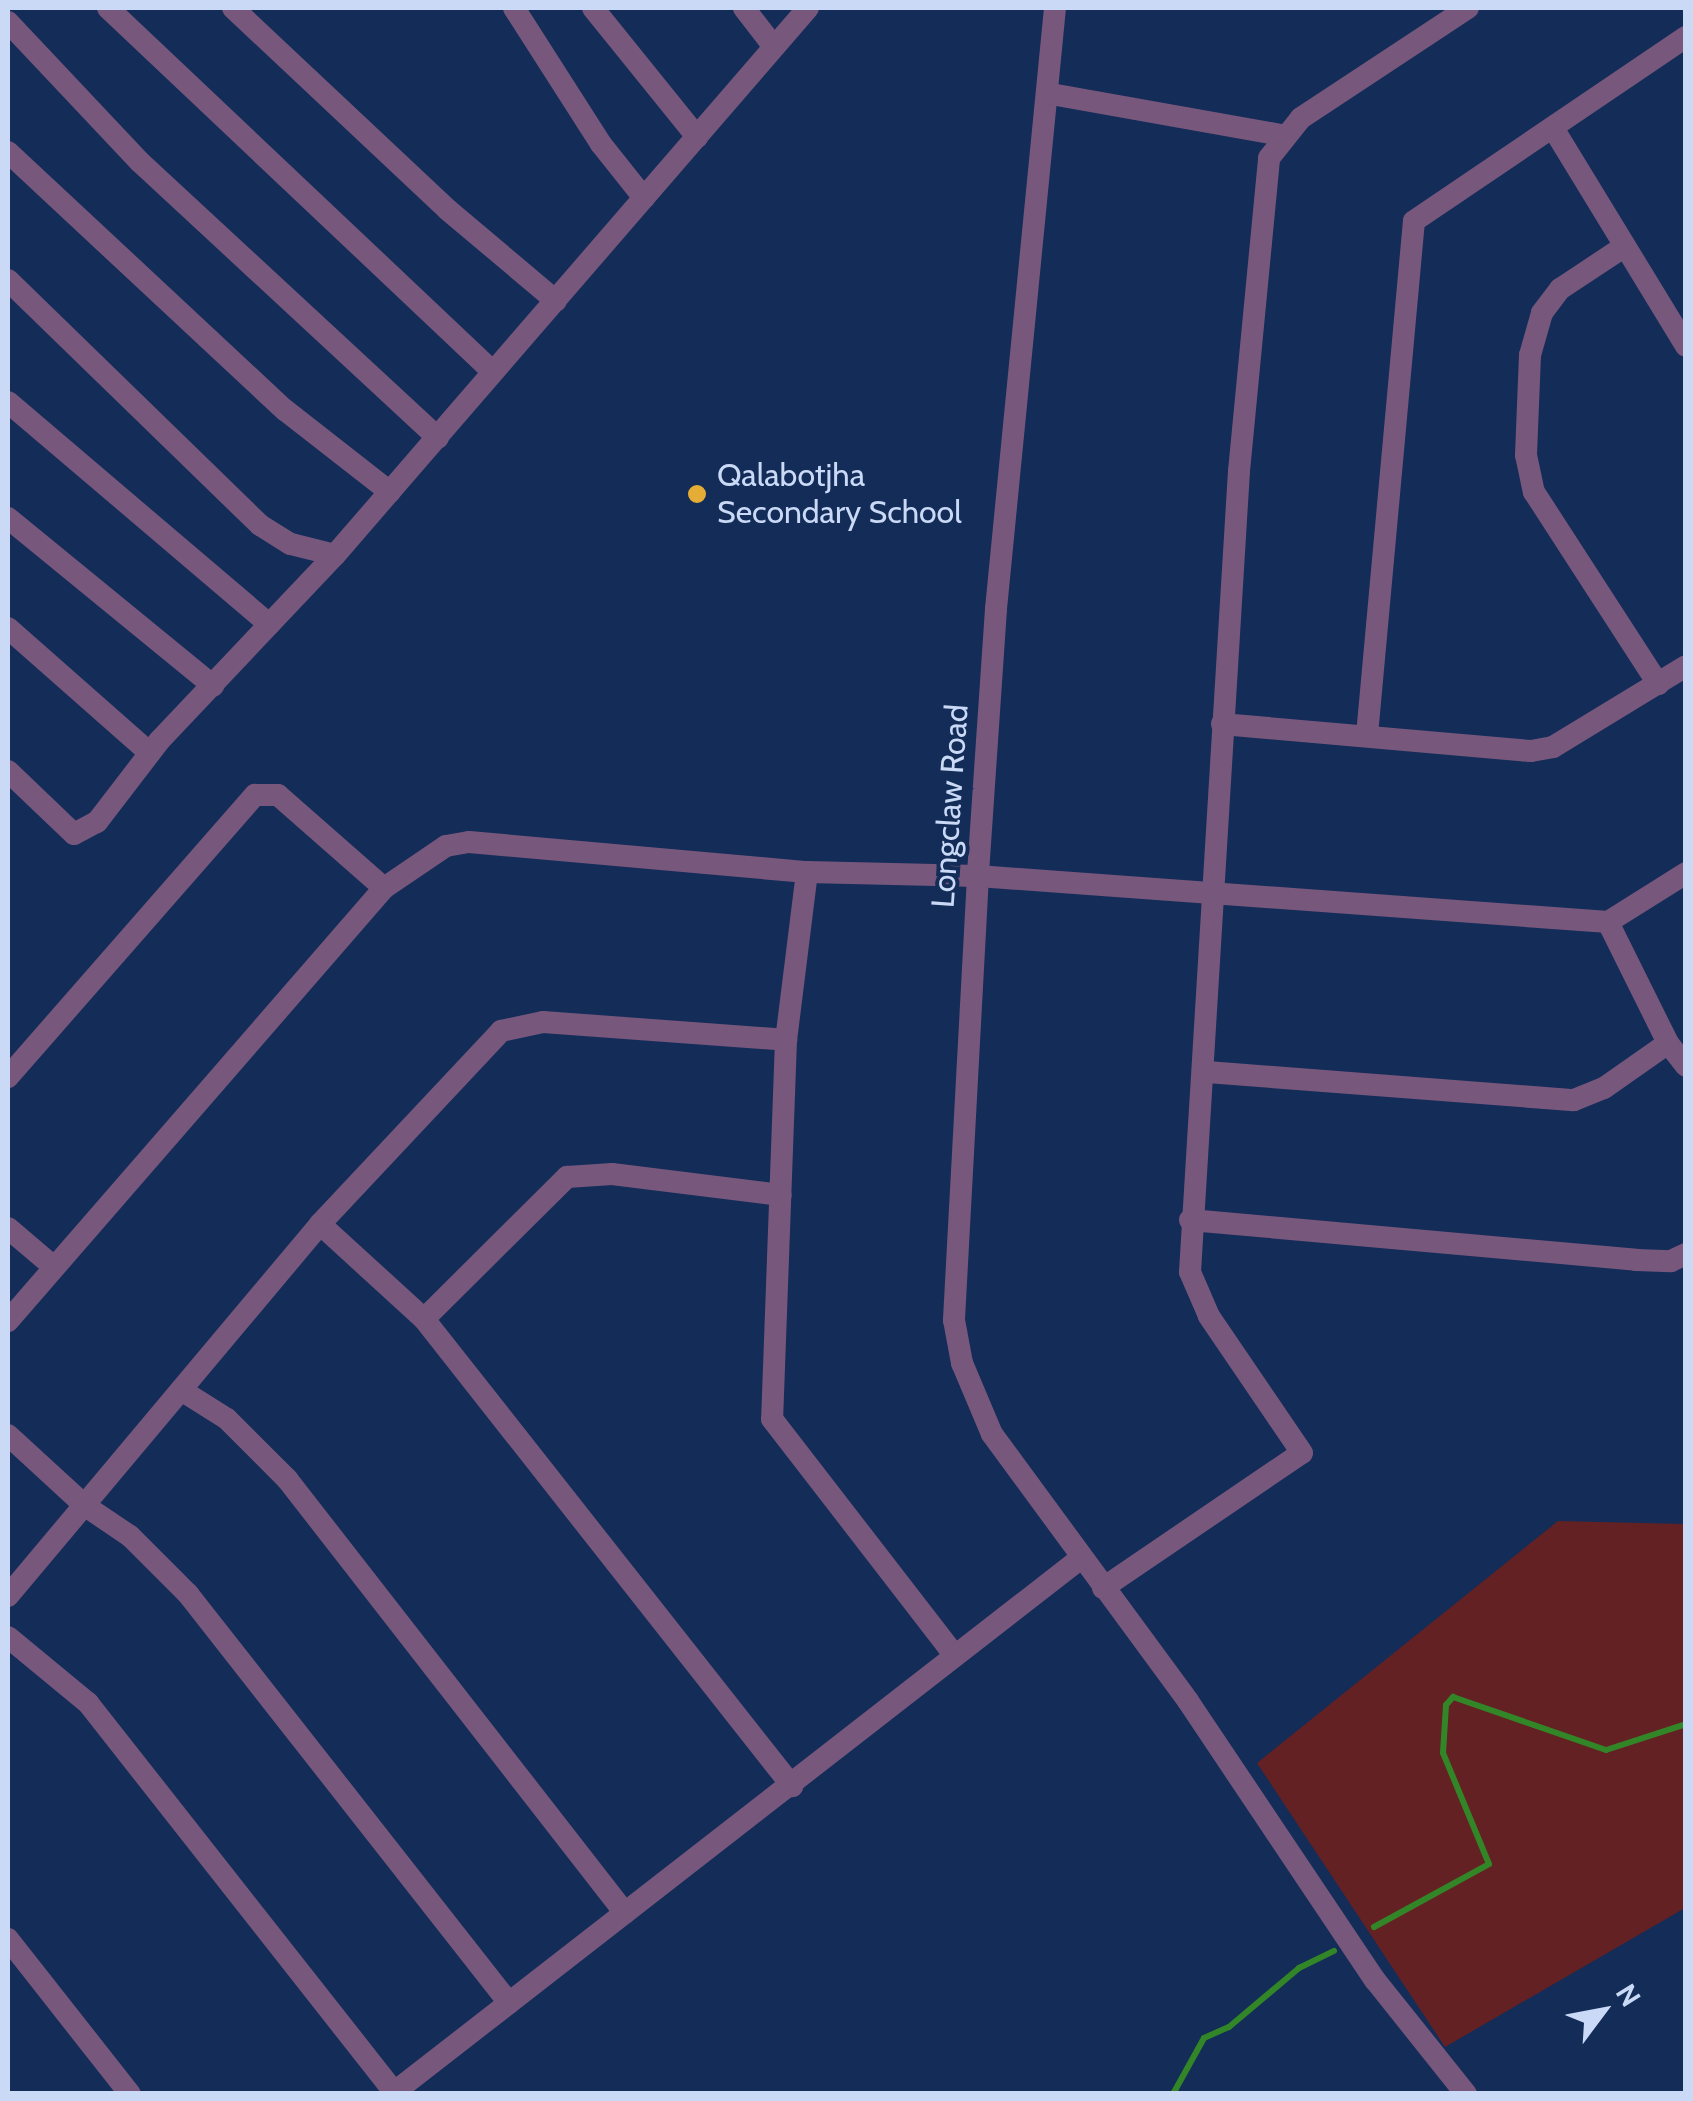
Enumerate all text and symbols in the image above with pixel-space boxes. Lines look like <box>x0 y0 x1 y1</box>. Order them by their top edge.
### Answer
place label: Qalabotjha Secondary School <box>717 457 962 532</box>
marker: Qalabotjha Secondary School <box>686 483 708 505</box>
street label: Longclaw Road <box>924 703 976 909</box>
north arrow <box>1553 1961 1653 2061</box>
text: N <box>1609 1978 1648 2012</box>

